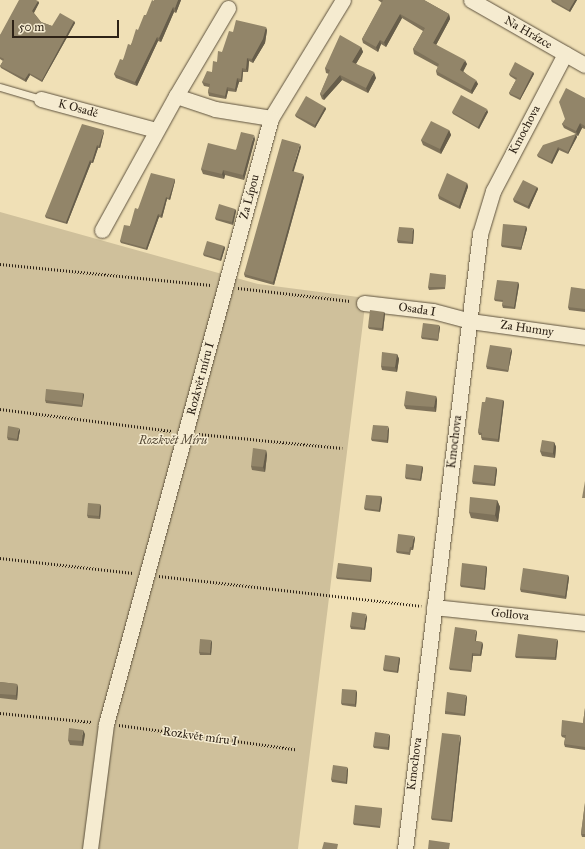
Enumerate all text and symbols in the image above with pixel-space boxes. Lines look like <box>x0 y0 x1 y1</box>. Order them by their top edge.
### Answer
scale bar <box>14 12 121 38</box>
street label: Na Hrázce <box>501 13 555 53</box>
text: 50 m <box>19 20 44 34</box>
street label: K Osadě <box>56 97 100 121</box>
street label: Kmochova <box>506 103 544 157</box>
street label: Za Lípou <box>237 173 263 221</box>
street label: Osada I <box>397 300 437 320</box>
street label: Za Humny <box>499 318 555 340</box>
street label: Rozkvět míru I <box>184 341 218 417</box>
street label: Kmochova <box>445 415 465 469</box>
park label: Rozkvět Míru <box>139 434 207 448</box>
street label: Gollova <box>490 606 530 624</box>
street label: Rozkvět míru I <box>162 725 238 749</box>
street label: Kmochova <box>405 737 425 791</box>

